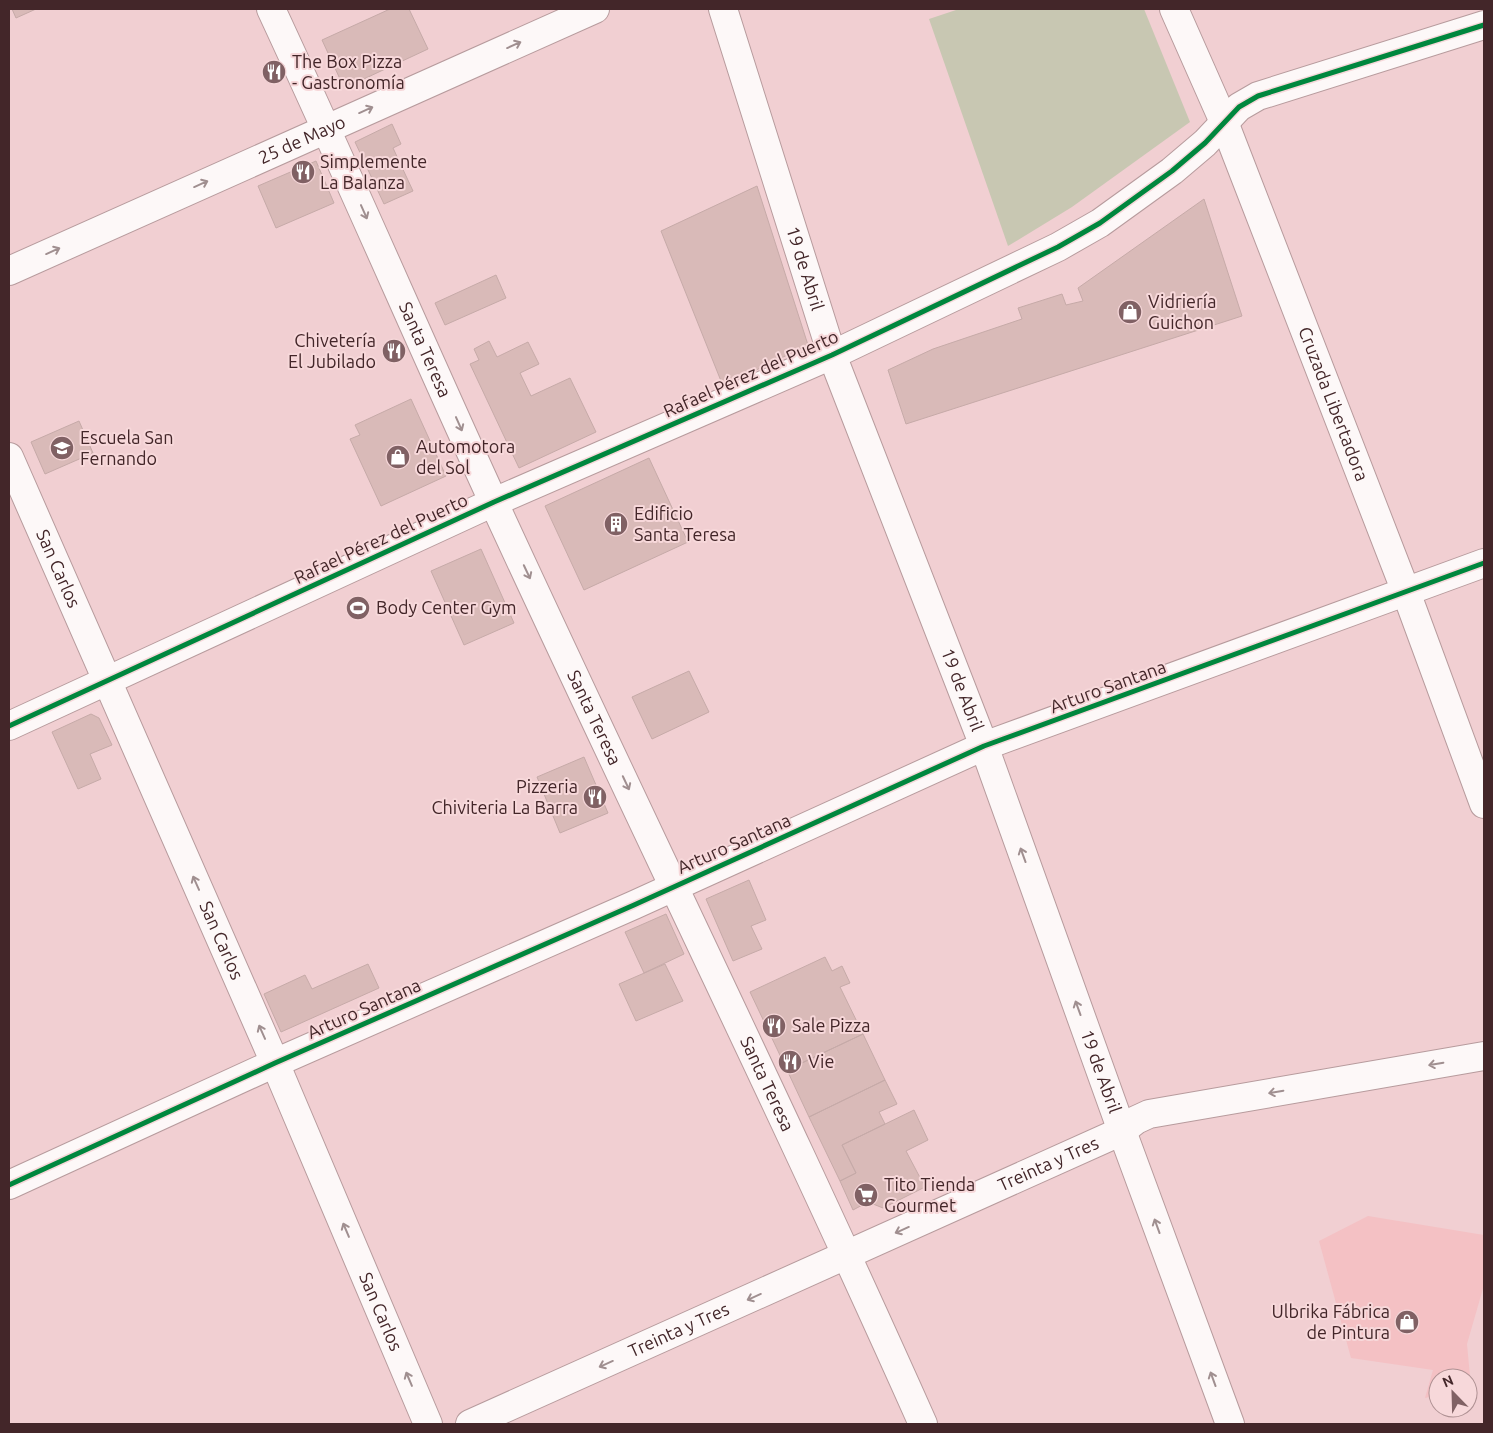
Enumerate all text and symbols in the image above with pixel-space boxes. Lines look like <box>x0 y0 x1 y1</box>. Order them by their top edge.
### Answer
one-way arrow <box>506 39 521 49</box>
place label: The Box Pizza - Gastronomía <box>292 51 405 92</box>
restaurant icon: The Box Pizza - Gastronomía <box>261 59 287 85</box>
one-way arrow <box>358 105 373 115</box>
street label: 25 de Mayo <box>255 111 348 167</box>
place label: Simplemente La Balanza <box>320 151 427 192</box>
restaurant icon: Simplemente La Balanza <box>290 159 316 185</box>
one-way arrow <box>193 178 208 188</box>
one-way arrow <box>360 204 370 219</box>
street label: 19 de Abril <box>783 224 828 313</box>
one-way arrow <box>45 245 60 255</box>
place label: Vidriería Guichon <box>1148 291 1217 332</box>
street label: Santa Teresa <box>396 299 456 400</box>
shop icon: Vidriería Guichon <box>1117 299 1143 325</box>
street label: Cruzada Libertadora <box>1295 324 1373 484</box>
street label: Rafael Pérez del Puerto <box>660 325 841 421</box>
place label: Chivetería El Jubilado <box>288 330 376 371</box>
restaurant icon: Chivetería El Jubilado <box>381 338 407 364</box>
one-way arrow <box>455 416 464 431</box>
place label: Escuela San Fernando <box>80 427 174 468</box>
school or university icon: Escuela San Fernando <box>49 435 75 461</box>
place label: Automotora del Sol <box>416 436 515 477</box>
shop icon: Automotora del Sol <box>385 444 411 470</box>
street label: Rafael Pérez del Puerto <box>290 489 471 587</box>
place label: Edificio Santa Teresa <box>634 503 736 544</box>
building icon: Edificio Santa Teresa <box>603 511 629 537</box>
street label: San Carlos <box>33 526 85 611</box>
one-way arrow <box>523 564 532 579</box>
sports icon: Body Center Gym <box>345 595 371 621</box>
place label: Body Center Gym <box>376 597 516 617</box>
street label: 19 de Abril <box>938 645 988 734</box>
street label: Arturo Santana <box>1047 656 1168 716</box>
street label: Santa Teresa <box>564 667 626 768</box>
one-way arrow <box>621 775 631 790</box>
place label: Pizzeria Chiviteria La Barra <box>432 776 578 817</box>
restaurant icon: Pizzeria Chiviteria La Barra <box>582 784 608 810</box>
street label: Arturo Santana <box>674 809 793 877</box>
one-way arrow <box>1018 847 1027 863</box>
one-way arrow <box>190 876 200 891</box>
street label: San Carlos <box>196 898 248 982</box>
street label: Arturo Santana <box>304 974 423 1042</box>
one-way arrow <box>1073 1000 1082 1016</box>
restaurant icon: Sale Pizza <box>761 1013 787 1039</box>
place label: Sale Pizza <box>792 1015 870 1035</box>
one-way arrow <box>256 1025 266 1040</box>
street label: 19 de Abril <box>1077 1027 1126 1116</box>
street label: Santa Teresa <box>737 1033 799 1134</box>
restaurant icon: Vie <box>777 1049 803 1075</box>
place label: Vie <box>808 1051 834 1071</box>
one-way arrow <box>1429 1059 1445 1069</box>
one-way arrow <box>1269 1087 1285 1097</box>
street label: Treinta y Tres <box>995 1132 1101 1194</box>
place label: Tito Tienda Gourmet <box>884 1174 975 1215</box>
supermarket icon: Tito Tienda Gourmet <box>853 1182 879 1208</box>
one-way arrow <box>1152 1219 1161 1234</box>
one-way arrow <box>340 1223 350 1238</box>
one-way arrow <box>895 1226 910 1235</box>
street label: San Carlos <box>356 1269 407 1354</box>
one-way arrow <box>747 1293 762 1302</box>
street label: Treinta y Tres <box>625 1298 732 1360</box>
place label: Ulbrika Fábrica de Pintura <box>1271 1301 1390 1342</box>
shop icon: Ulbrika Fábrica de Pintura <box>1394 1309 1420 1335</box>
one-way arrow <box>599 1359 614 1369</box>
north arrow <box>1428 1368 1478 1418</box>
one-way arrow <box>1208 1371 1217 1386</box>
one-way arrow <box>404 1372 413 1387</box>
text: N <box>1440 1372 1456 1390</box>

